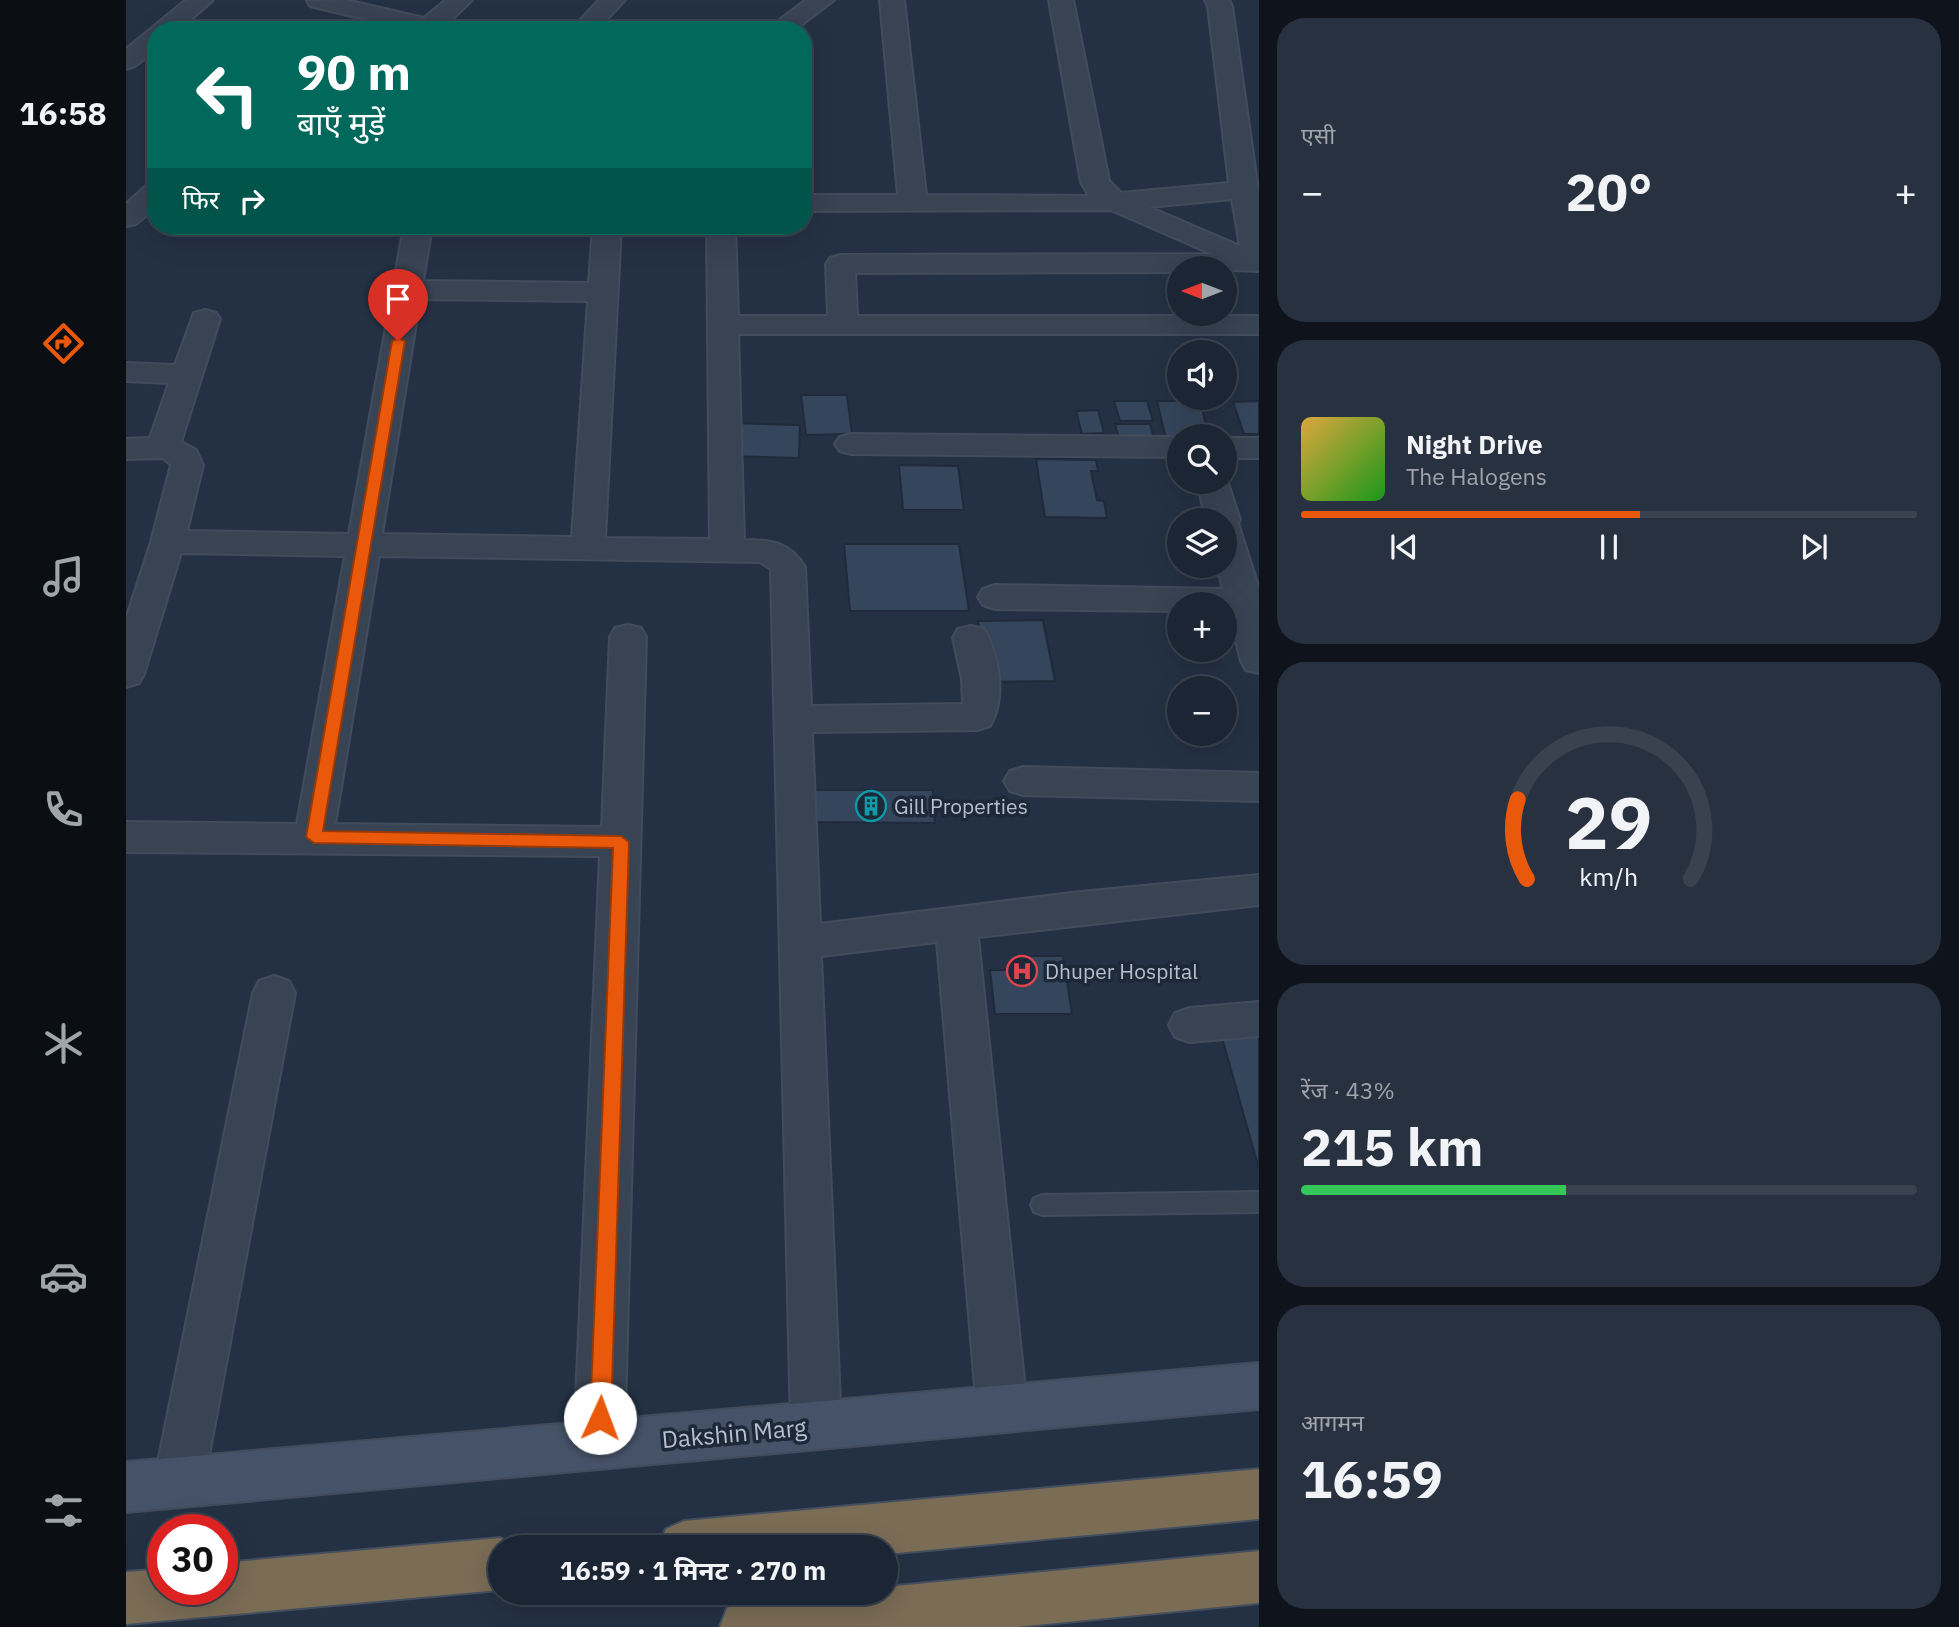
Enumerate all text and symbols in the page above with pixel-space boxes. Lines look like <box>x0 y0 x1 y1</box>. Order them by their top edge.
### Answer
text: 90 m <box>297 40 411 103</box>
icon: left <box>182 49 273 140</box>
text: 16:58 <box>19 92 107 134</box>
text: बाएँ मुड़ें <box>297 102 385 144</box>
text: एसी <box>1301 120 1335 150</box>
text: 20° <box>1566 158 1652 225</box>
text: − <box>1301 167 1324 216</box>
text: + <box>1894 167 1917 216</box>
text: फिर <box>182 182 219 216</box>
icon: right <box>233 182 271 220</box>
north arrow <box>1167 256 1237 326</box>
map controls <box>1167 256 1237 746</box>
pin <box>368 269 428 341</box>
icon: arrive <box>379 280 417 318</box>
icon: directions <box>39 319 88 368</box>
button: sound <box>1167 340 1237 410</box>
button: search <box>1167 424 1237 494</box>
text: Night Drive <box>1406 427 1543 461</box>
text: The Halogens <box>1406 461 1547 491</box>
button: layers <box>1167 508 1237 578</box>
icon: previous <box>1385 528 1423 566</box>
icon: pause <box>1590 528 1628 566</box>
icon: next <box>1795 528 1833 566</box>
icon: music <box>39 552 88 601</box>
button: + <box>1167 592 1237 662</box>
button: − <box>1167 676 1237 746</box>
text: 29 <box>1565 775 1653 870</box>
icon: phone <box>39 785 88 834</box>
building icon: Gill Properties <box>854 789 888 823</box>
place label: Gill Properties <box>894 792 1028 820</box>
text: km/h <box>1580 860 1638 893</box>
hospital icon: Dhuper Hospital <box>1005 954 1039 988</box>
place label: Dhuper Hospital <box>1045 957 1198 985</box>
icon: climate <box>39 1019 88 1068</box>
text: रेंज · 43% <box>1301 1075 1395 1105</box>
text: 215 km <box>1301 1113 1483 1180</box>
icon: car <box>39 1252 88 1301</box>
position arrow <box>563 1381 637 1455</box>
text: आगमन <box>1301 1407 1364 1437</box>
street label: Dakshin Marg <box>660 1411 808 1455</box>
text: 16:59 <box>1301 1445 1443 1512</box>
icon: filters <box>39 1486 88 1535</box>
speed limit sign: 30 <box>147 1514 238 1605</box>
text: 16:59 · 1 मिनट · 270 m <box>560 1553 826 1587</box>

